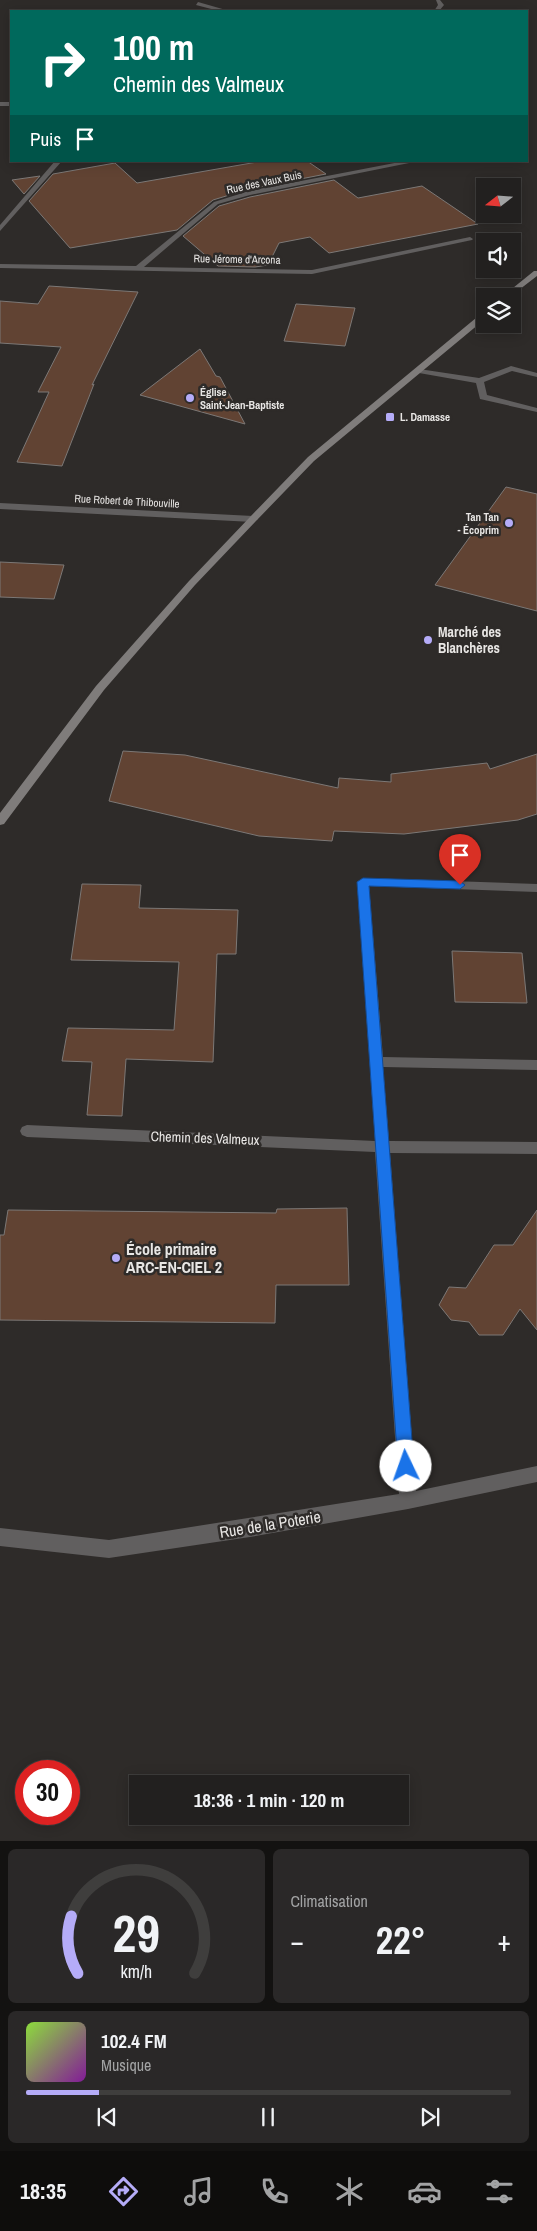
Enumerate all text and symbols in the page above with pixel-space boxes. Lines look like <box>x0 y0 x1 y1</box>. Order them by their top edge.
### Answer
text: 100 m <box>113 24 194 71</box>
icon: right <box>30 30 95 95</box>
text: Chemin des Valmeux <box>113 69 284 99</box>
icon: arrive <box>71 125 99 153</box>
text: Puis <box>30 126 61 152</box>
street label: Rue des Vaux Buis <box>225 167 303 197</box>
north arrow <box>476 178 521 222</box>
map controls <box>476 178 521 333</box>
button: sound <box>476 233 521 278</box>
street label: Rue Jérome d'Arcona <box>193 251 281 267</box>
button: layers <box>476 288 521 333</box>
place label: Église Saint-Jean-Baptiste <box>200 385 284 412</box>
marker: Église Saint-Jean-Baptiste <box>184 392 196 404</box>
place label: L. Damasse <box>400 410 450 424</box>
marker: L. Damasse <box>384 411 396 423</box>
street label: Rue Robert de Thibouville <box>74 491 180 511</box>
place label: Tan Tan - Écoprim <box>457 510 499 537</box>
marker: Tan Tan - Écoprim <box>503 517 515 529</box>
place label: Marché des Blanchères <box>438 623 501 657</box>
marker: Marché des Blanchères <box>422 634 434 646</box>
pin <box>439 834 481 885</box>
icon: arrive <box>446 841 474 869</box>
street label: Chemin des Valmeux <box>150 1127 260 1149</box>
place label: École primaire ARC-EN-CIEL 2 <box>126 1238 222 1278</box>
marker: École primaire ARC-EN-CIEL 2 <box>110 1252 122 1264</box>
position arrow <box>379 1439 431 1491</box>
street label: Rue de la Poterie <box>218 1505 322 1543</box>
speed limit sign: 30 <box>15 1760 80 1825</box>
text: 18:36 · 1 min · 120 m <box>194 1787 344 1813</box>
text: Climatisation <box>291 1890 368 1912</box>
text: 29 <box>113 1898 160 1968</box>
text: 22° <box>376 1915 426 1966</box>
text: − <box>291 1922 304 1960</box>
text: + <box>498 1922 511 1960</box>
text: km/h <box>120 1960 152 1984</box>
text: 102.4 FM <box>101 2028 167 2054</box>
text: Musique <box>101 2054 151 2076</box>
icon: previous <box>93 2103 121 2131</box>
icon: pause <box>254 2103 282 2131</box>
icon: next <box>416 2103 444 2131</box>
icon: directions <box>106 2174 141 2209</box>
icon: music <box>181 2174 216 2209</box>
icon: phone <box>257 2174 292 2209</box>
icon: climate <box>332 2174 367 2209</box>
icon: car <box>407 2174 442 2209</box>
icon: filters <box>482 2174 517 2209</box>
text: 18:35 <box>20 2176 66 2206</box>

